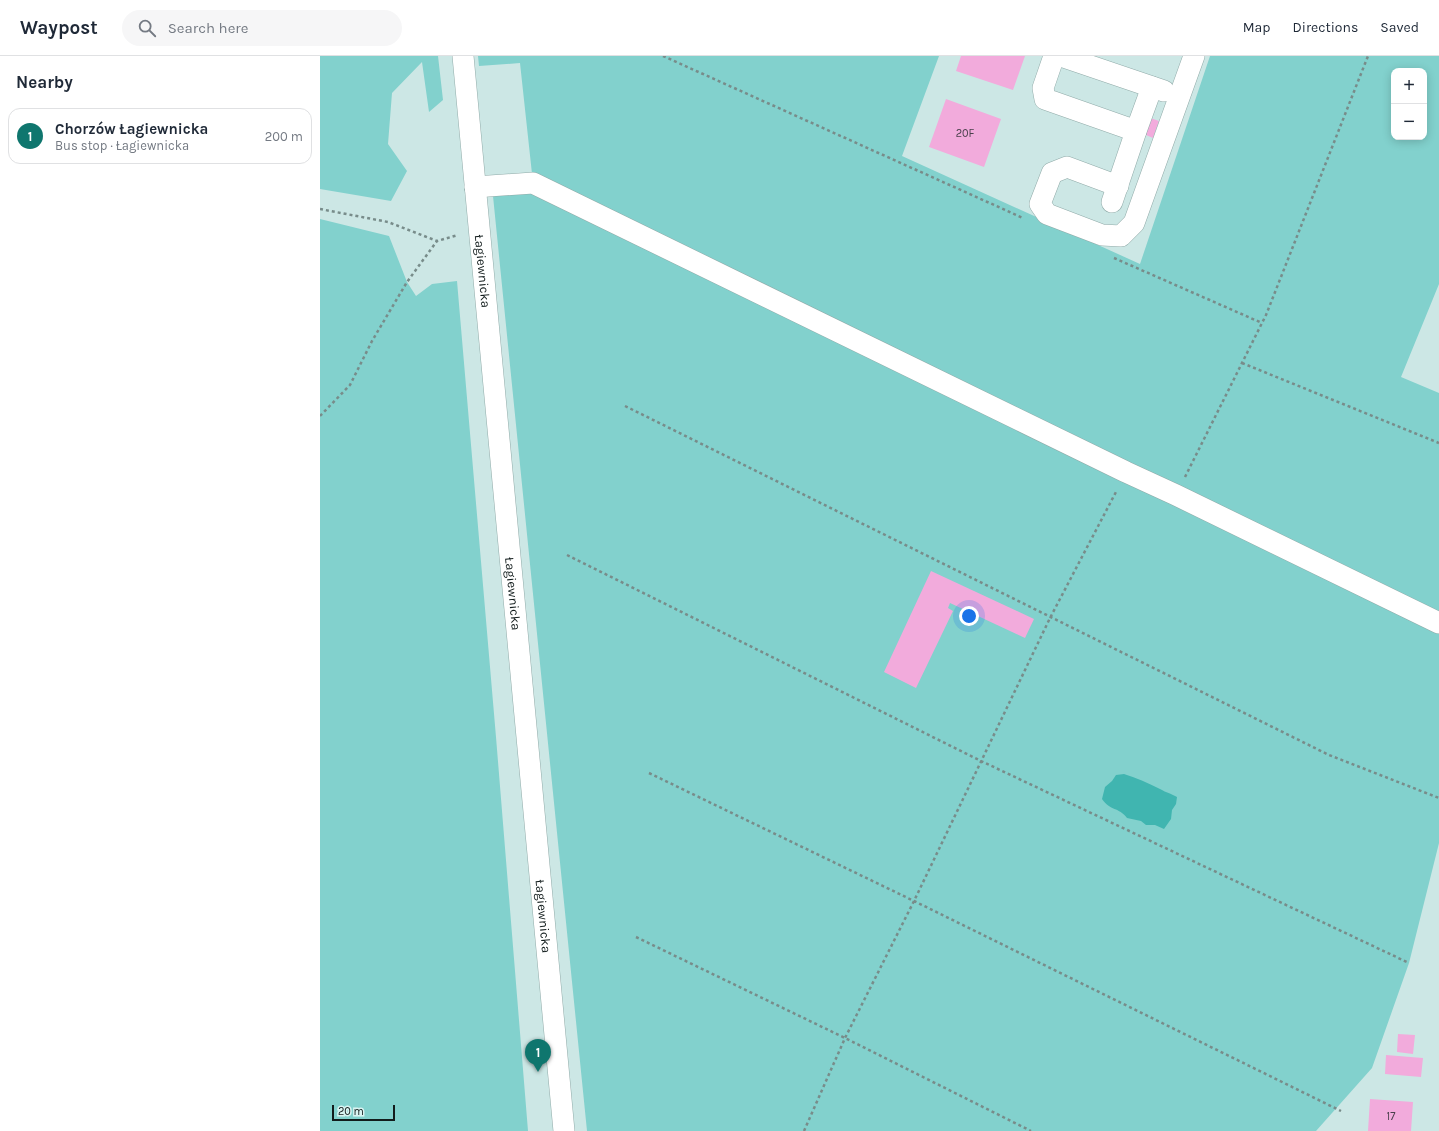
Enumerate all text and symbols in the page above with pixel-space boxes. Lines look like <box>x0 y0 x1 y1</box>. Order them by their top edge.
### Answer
search box <box>122 10 402 46</box>
text: Waypost <box>20 17 98 39</box>
icon: search <box>136 17 158 39</box>
text: Search here <box>168 19 248 37</box>
text: Map <box>1243 19 1271 36</box>
text: Directions <box>1293 19 1358 36</box>
text: Saved <box>1380 19 1419 36</box>
map controls <box>1391 68 1427 140</box>
button: + <box>1391 68 1427 104</box>
text: Nearby <box>16 72 73 92</box>
button: − <box>1391 104 1427 140</box>
text: Chorzów Łagiewnicka <box>55 120 208 138</box>
house number: 20F <box>956 127 975 140</box>
text: 1 <box>28 129 32 144</box>
text: 200 m <box>265 129 303 144</box>
text: Bus stop · Łagiewnicka <box>55 138 189 153</box>
street label: Łagiewnicka <box>472 234 494 308</box>
street label: Łagiewnicka <box>503 556 524 631</box>
your location <box>959 606 979 626</box>
street label: Łagiewnicka <box>533 879 555 954</box>
pin: 1 <box>525 1039 551 1072</box>
scale bar <box>332 1103 395 1122</box>
text: 20 m <box>338 1105 364 1118</box>
house number: 17 <box>1387 1110 1395 1123</box>

